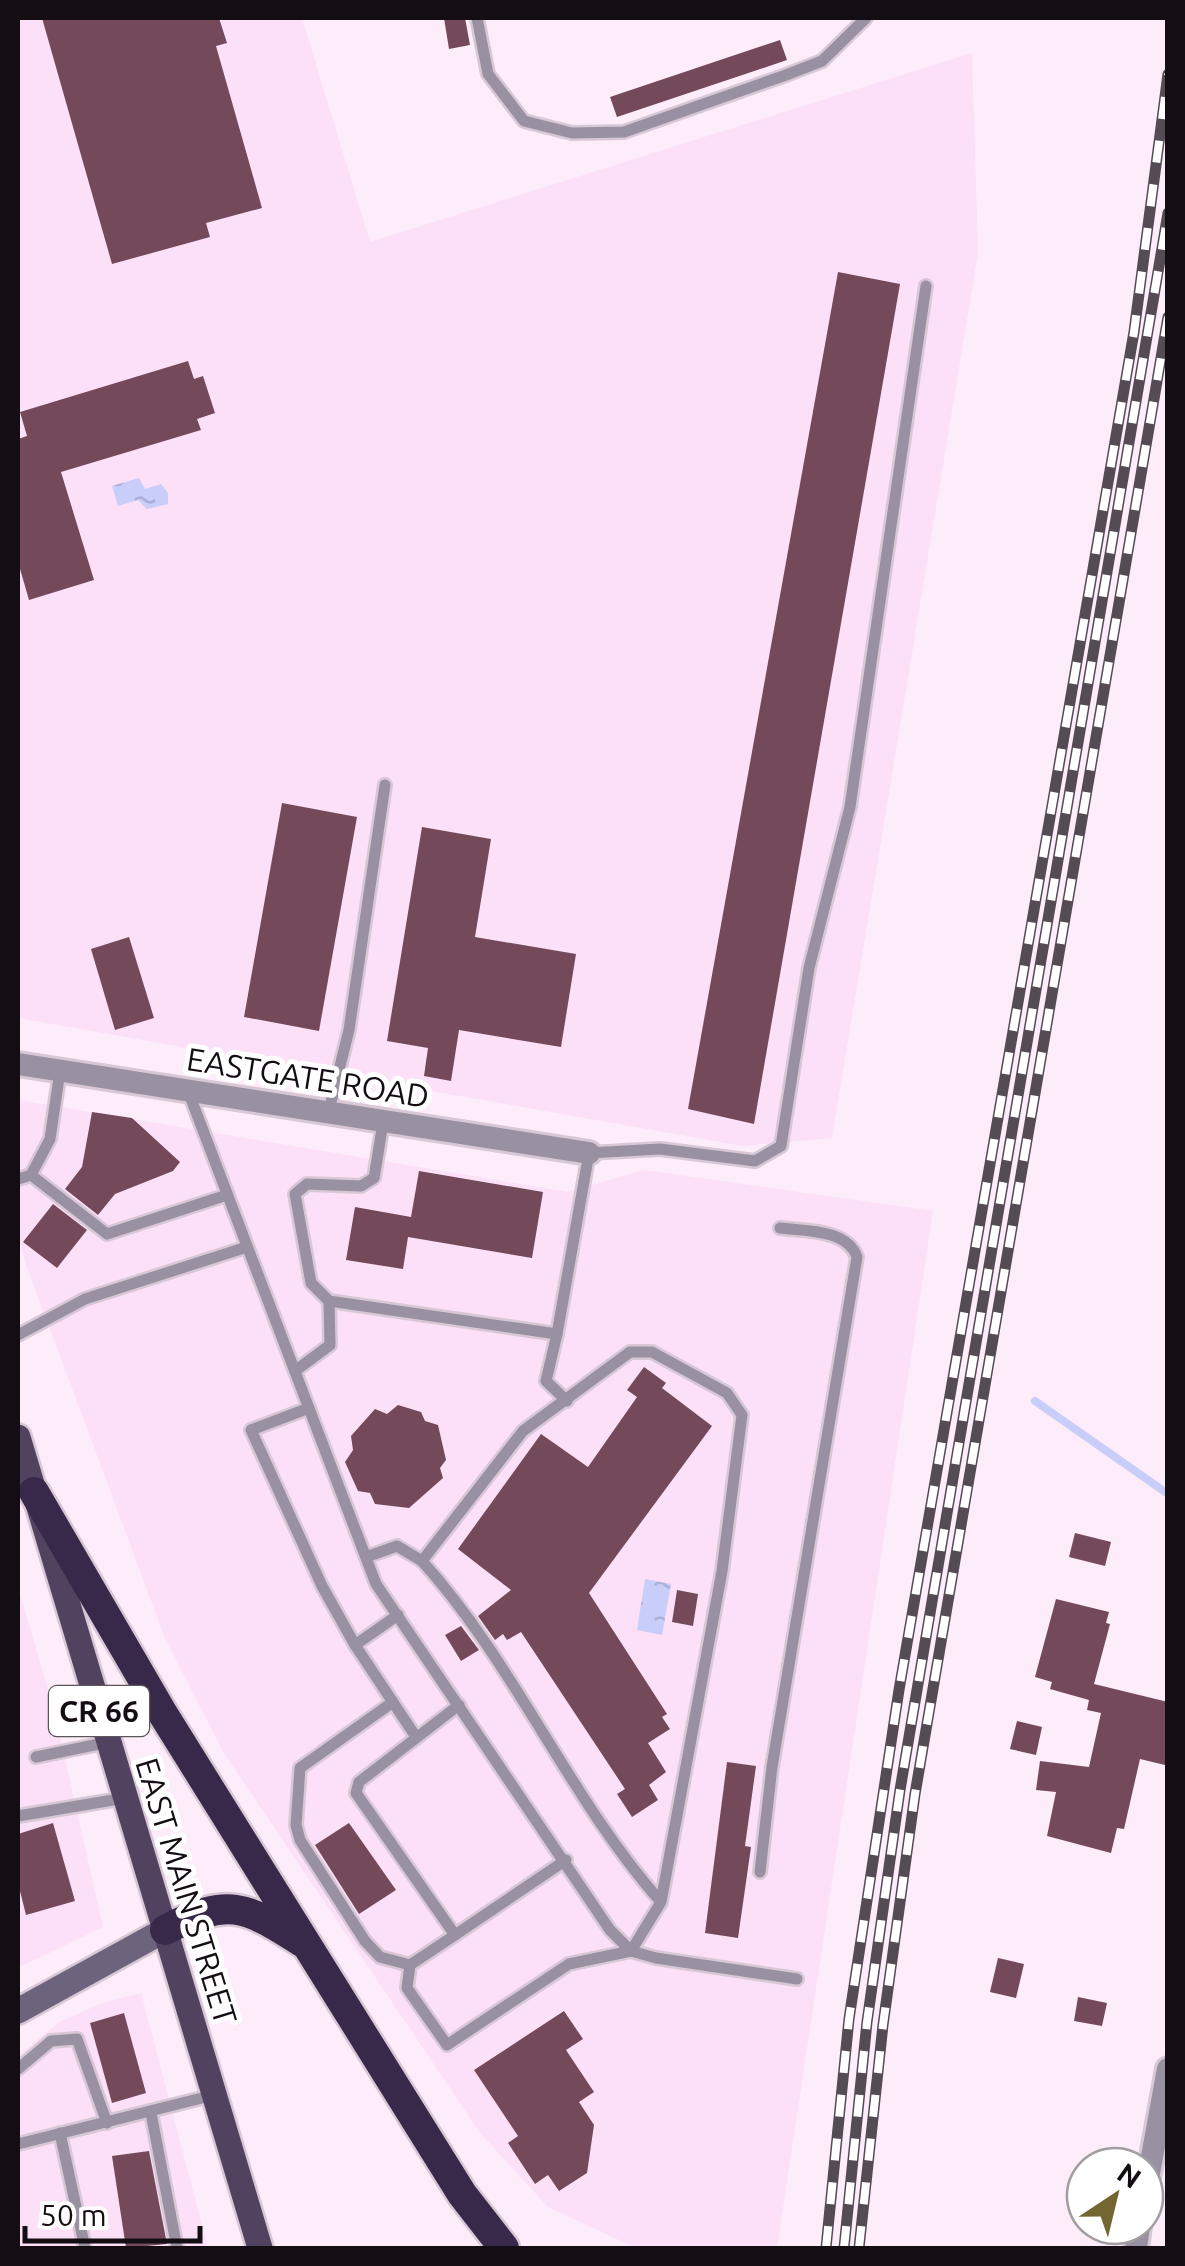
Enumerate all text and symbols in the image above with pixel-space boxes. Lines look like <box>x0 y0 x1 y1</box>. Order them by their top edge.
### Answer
street label: EASTGATE ROAD <box>184 1040 432 1114</box>
road number: CR 66 <box>49 1686 149 1736</box>
street label: EAST MAIN STREET <box>129 1753 245 2029</box>
north arrow <box>1065 2146 1165 2246</box>
text: N <box>1112 2156 1147 2194</box>
scale bar <box>25 2181 200 2243</box>
text: 50 m <box>40 2198 107 2232</box>

